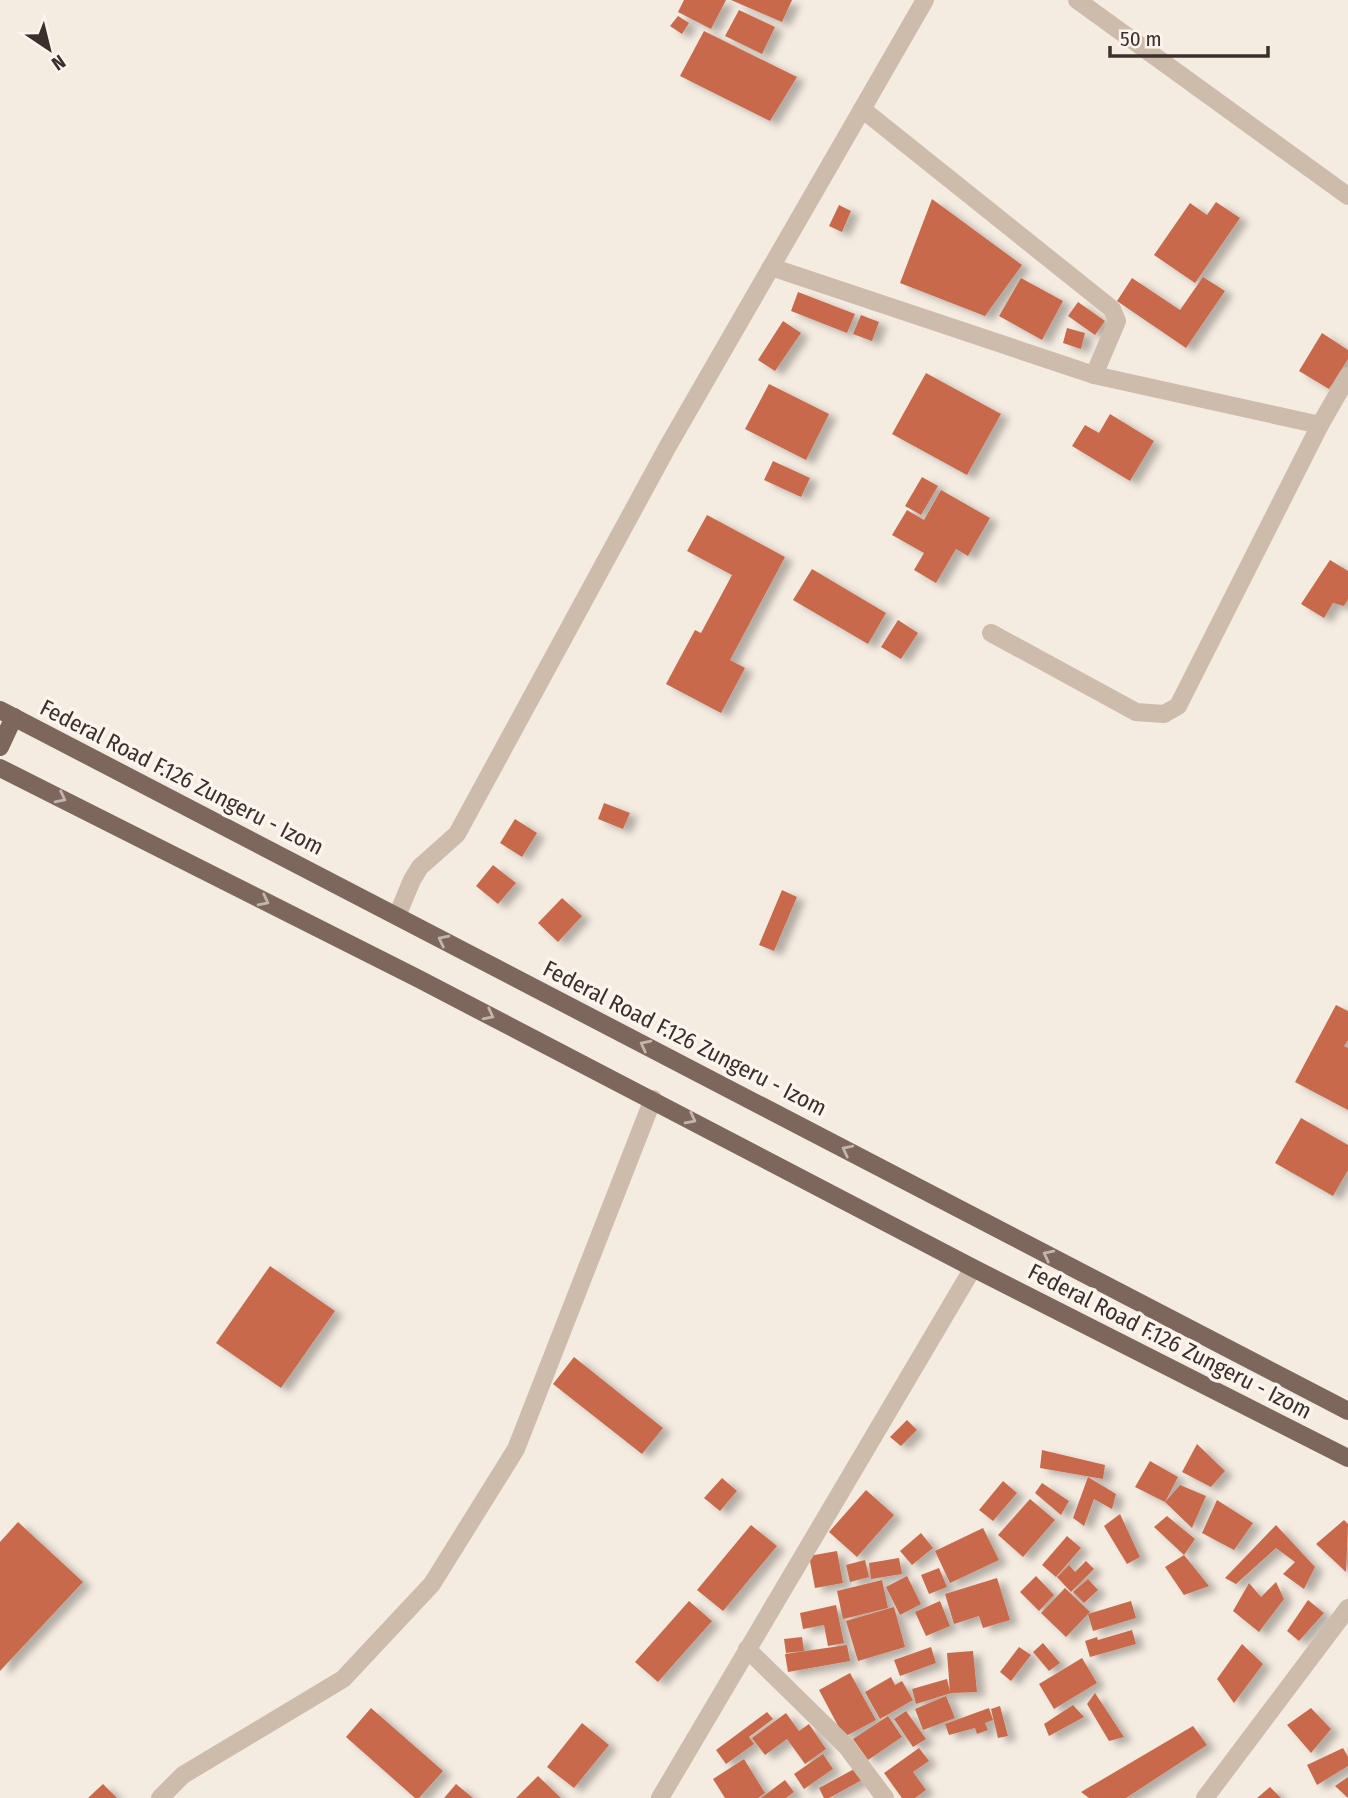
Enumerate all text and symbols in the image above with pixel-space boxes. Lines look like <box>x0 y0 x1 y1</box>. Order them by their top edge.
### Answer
north arrow <box>14 14 84 84</box>
scale bar <box>1110 14 1268 58</box>
text: 50 m <box>1120 26 1162 52</box>
text: N <box>47 50 70 75</box>
street label: Federal Road F.126 Zungeru - Izom <box>36 693 328 861</box>
one-way arrow <box>54 790 66 804</box>
one-way arrow <box>257 892 269 906</box>
one-way arrow <box>438 935 450 948</box>
street label: Federal Road F.126 Zungeru - Izom <box>539 954 831 1122</box>
one-way arrow <box>482 1006 494 1020</box>
one-way arrow <box>640 1040 652 1053</box>
one-way arrow <box>684 1111 696 1125</box>
one-way arrow <box>841 1145 854 1158</box>
one-way arrow <box>1043 1249 1055 1263</box>
street label: Federal Road F.126 Zungeru - Izom <box>1024 1257 1316 1425</box>

